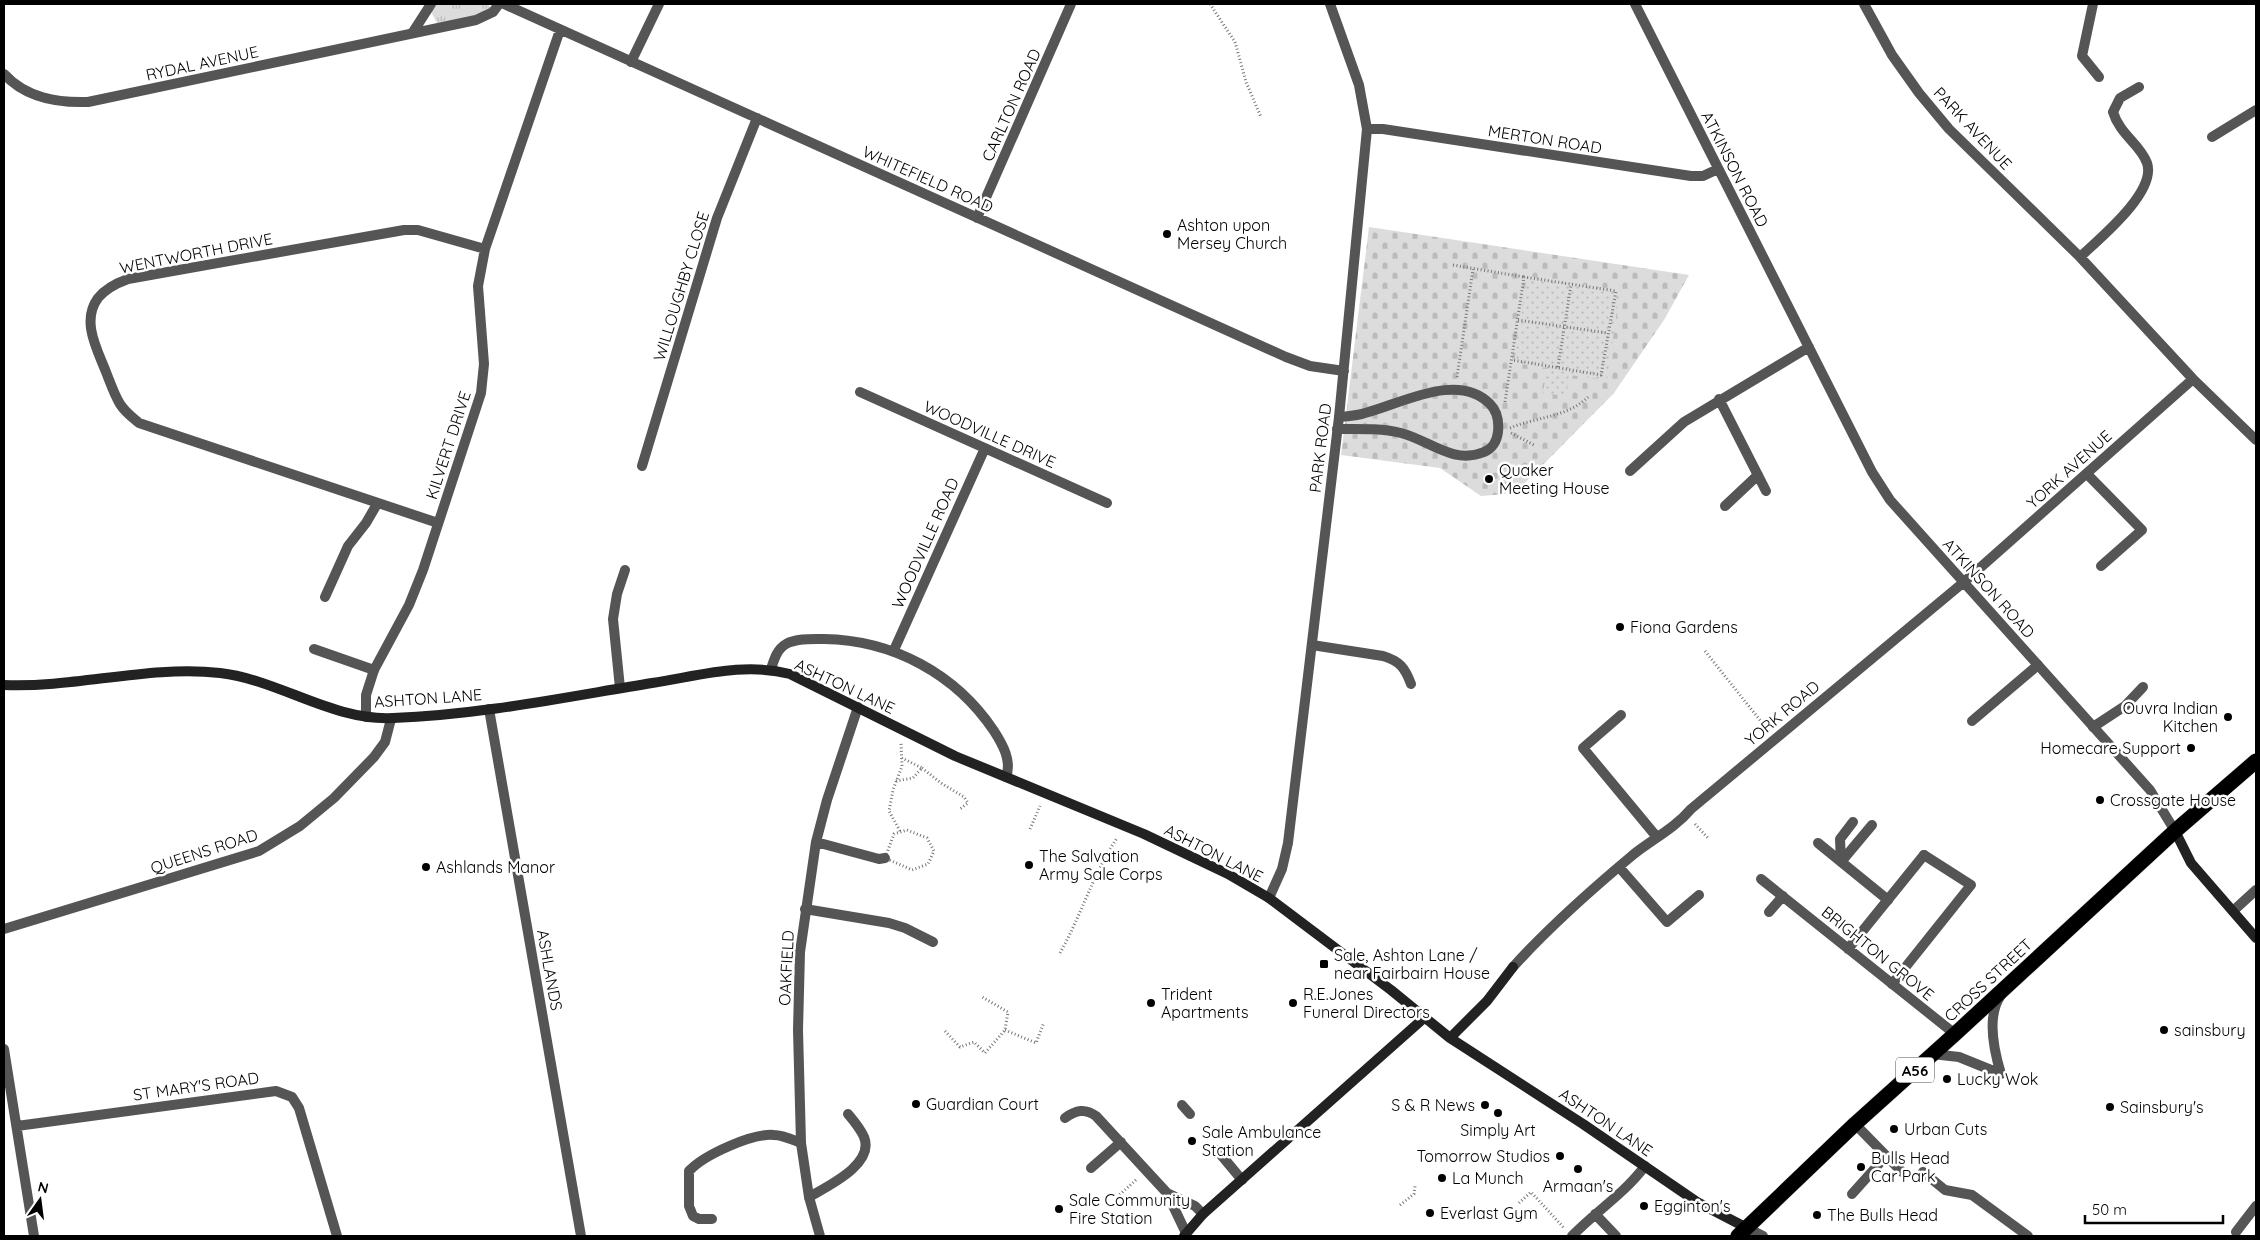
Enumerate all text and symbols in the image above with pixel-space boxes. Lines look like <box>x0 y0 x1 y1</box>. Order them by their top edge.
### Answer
street label: RYDAL AVENUE <box>144 41 260 85</box>
street label: CARLTON ROAD <box>977 46 1045 164</box>
street label: PARK AVENUE <box>1930 82 2016 174</box>
street label: ATKINSON ROAD <box>1697 108 1773 230</box>
street label: MERTON ROAD <box>1487 120 1603 158</box>
street label: WHITEFIELD ROAD <box>860 141 996 217</box>
street label: WILLOUGHBY CLOSE <box>649 209 713 363</box>
place label: Ashton upon Mersey Church <box>1177 215 1287 253</box>
street label: WENTWORTH DRIVE <box>118 228 274 278</box>
marker: Ashton upon Mersey Church <box>1161 228 1173 240</box>
street label: KILVERT DRIVE <box>421 388 475 502</box>
street label: WOODVILLE DRIVE <box>921 396 1059 472</box>
street label: PARK ROAD <box>1305 402 1335 494</box>
street label: YORK AVENUE <box>2022 426 2116 512</box>
place label: Quaker Meeting House <box>1499 460 1610 498</box>
marker: Quaker Meeting House <box>1483 473 1495 485</box>
street label: WOODVILLE ROAD <box>887 475 963 611</box>
street label: ATKINSON ROAD <box>1939 534 2039 642</box>
place label: Fiona Gardens <box>1630 617 1738 637</box>
marker: Fiona Gardens <box>1614 621 1626 633</box>
street label: ASHTON LANE <box>792 654 898 718</box>
street label: YORK ROAD <box>1741 676 1823 750</box>
street label: ASHTON LANE <box>373 684 483 712</box>
place label: Ouvra Indian Kitchen <box>2123 698 2218 736</box>
marker: Ouvra Indian Kitchen <box>2222 711 2234 723</box>
place label: Homecare Support <box>2040 738 2181 758</box>
marker: Homecare Support <box>2185 742 2197 754</box>
place label: Crossgate House <box>2110 790 2236 810</box>
marker: Crossgate House <box>2094 794 2106 806</box>
street label: ASHTON LANE <box>1161 820 1267 886</box>
street label: QUEENS ROAD <box>148 824 260 878</box>
place label: The Salvation Army Sale Corps <box>1039 846 1163 884</box>
place label: Ashlands Manor <box>436 857 555 877</box>
marker: The Salvation Army Sale Corps <box>1023 859 1035 871</box>
marker: Ashlands Manor <box>420 861 432 873</box>
street label: BRIGHTON GROVE <box>1818 902 1938 1004</box>
street label: ASHLANDS <box>533 928 567 1012</box>
street label: OAKFIELD <box>774 930 798 1006</box>
street label: CROSS STREET <box>1940 934 2036 1026</box>
place label: Sale, Ashton Lane / near Fairbairn House <box>1334 945 1490 983</box>
marker: Sale, Ashton Lane / near Fairbairn House <box>1318 958 1330 970</box>
place label: Trident Apartments <box>1161 984 1248 1022</box>
place label: R.E.Jones Funeral Directors <box>1303 984 1430 1022</box>
marker: Trident Apartments <box>1145 997 1157 1009</box>
marker: R.E.Jones Funeral Directors <box>1287 997 1299 1009</box>
place label: sainsbury <box>2174 1020 2246 1040</box>
marker: sainsbury <box>2158 1024 2170 1036</box>
road number: A56 <box>1896 1058 1934 1082</box>
street label: ST MARY'S ROAD <box>132 1067 260 1105</box>
place label: Lucky Wok <box>1957 1069 2038 1089</box>
marker: Lucky Wok <box>1941 1073 1953 1085</box>
street label: ASHTON LANE <box>1556 1083 1656 1161</box>
place label: Guardian Court <box>926 1094 1039 1114</box>
place label: S & R News <box>1391 1095 1475 1115</box>
place label: Sainsbury's <box>2120 1097 2204 1117</box>
marker: Guardian Court <box>910 1098 922 1110</box>
marker: S & R News <box>1479 1099 1491 1111</box>
marker: Sainsbury's <box>2104 1101 2116 1113</box>
marker: Simply Art <box>1492 1107 1504 1119</box>
place label: Urban Cuts <box>1904 1119 1987 1139</box>
place label: Simply Art <box>1460 1120 1536 1140</box>
place label: Sale Ambulance Station <box>1202 1122 1321 1160</box>
marker: Urban Cuts <box>1888 1123 1900 1135</box>
marker: Sale Ambulance Station <box>1186 1135 1198 1147</box>
place label: Tomorrow Studios <box>1416 1146 1550 1166</box>
place label: Bulls Head Car Park <box>1871 1148 1950 1186</box>
marker: Tomorrow Studios <box>1554 1150 1566 1162</box>
marker: Bulls Head Car Park <box>1855 1161 1867 1173</box>
marker: Armaan's <box>1572 1163 1584 1175</box>
place label: La Munch <box>1452 1168 1524 1188</box>
marker: La Munch <box>1436 1172 1448 1184</box>
north arrow <box>15 1175 65 1225</box>
place label: Armaan's <box>1543 1176 1613 1196</box>
text: N <box>36 1177 50 1197</box>
place label: Sale Community Fire Station <box>1069 1190 1190 1228</box>
scale bar <box>2085 1192 2222 1224</box>
place label: Egginton's <box>1654 1196 1730 1216</box>
marker: Egginton's <box>1638 1200 1650 1212</box>
text: 50 m <box>2092 1200 2127 1219</box>
marker: Sale Community Fire Station <box>1053 1203 1065 1215</box>
place label: Everlast Gym <box>1440 1203 1538 1223</box>
place label: The Bulls Head <box>1827 1205 1938 1225</box>
marker: Everlast Gym <box>1424 1207 1436 1219</box>
marker: The Bulls Head <box>1811 1209 1823 1221</box>

